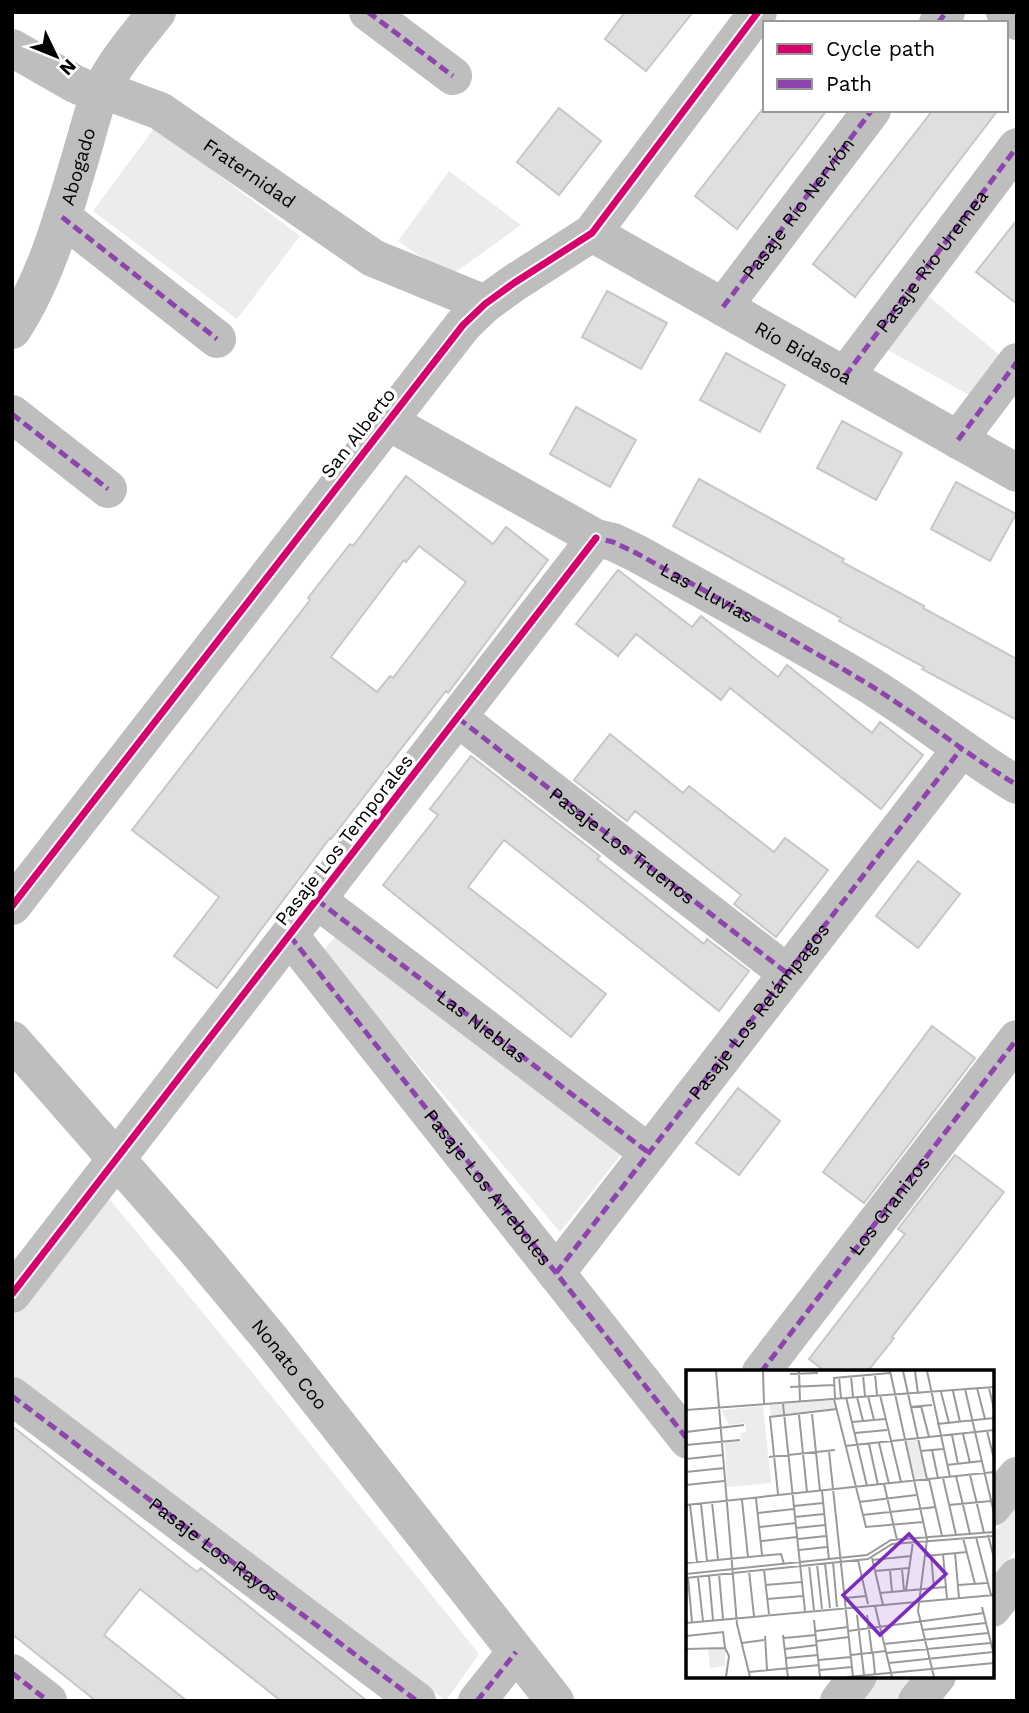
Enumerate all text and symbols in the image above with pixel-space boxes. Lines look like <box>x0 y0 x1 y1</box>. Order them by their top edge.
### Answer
north arrow <box>21 21 91 91</box>
legend <box>763 21 1008 112</box>
text: Cycle path <box>826 36 935 61</box>
text: N <box>55 54 81 80</box>
text: Path <box>826 71 872 96</box>
street label: Abogado <box>55 125 100 208</box>
street label: Fraternidad <box>199 133 300 213</box>
street label: Pasaje Río Nervión <box>737 133 859 284</box>
street label: Pasaje Río Uremea <box>870 185 993 337</box>
street label: Río Bidasoa <box>751 316 856 389</box>
street label: San Alberto <box>316 383 400 483</box>
street label: Las Lluvias <box>657 557 758 627</box>
street label: Pasaje Los Temporales <box>270 750 418 930</box>
street label: Pasaje Los Truenos <box>545 782 700 909</box>
street label: Pasaje Los Relámpagos <box>683 918 834 1104</box>
street label: Las Nieblas <box>433 984 532 1068</box>
street label: Pasaje Los Arreboles <box>420 1104 557 1270</box>
street label: Los Granizos <box>844 1151 934 1260</box>
street label: Nonato Coo <box>247 1314 333 1414</box>
inset map <box>686 1370 994 1678</box>
street label: Pasaje Los Rayos <box>145 1492 285 1606</box>

